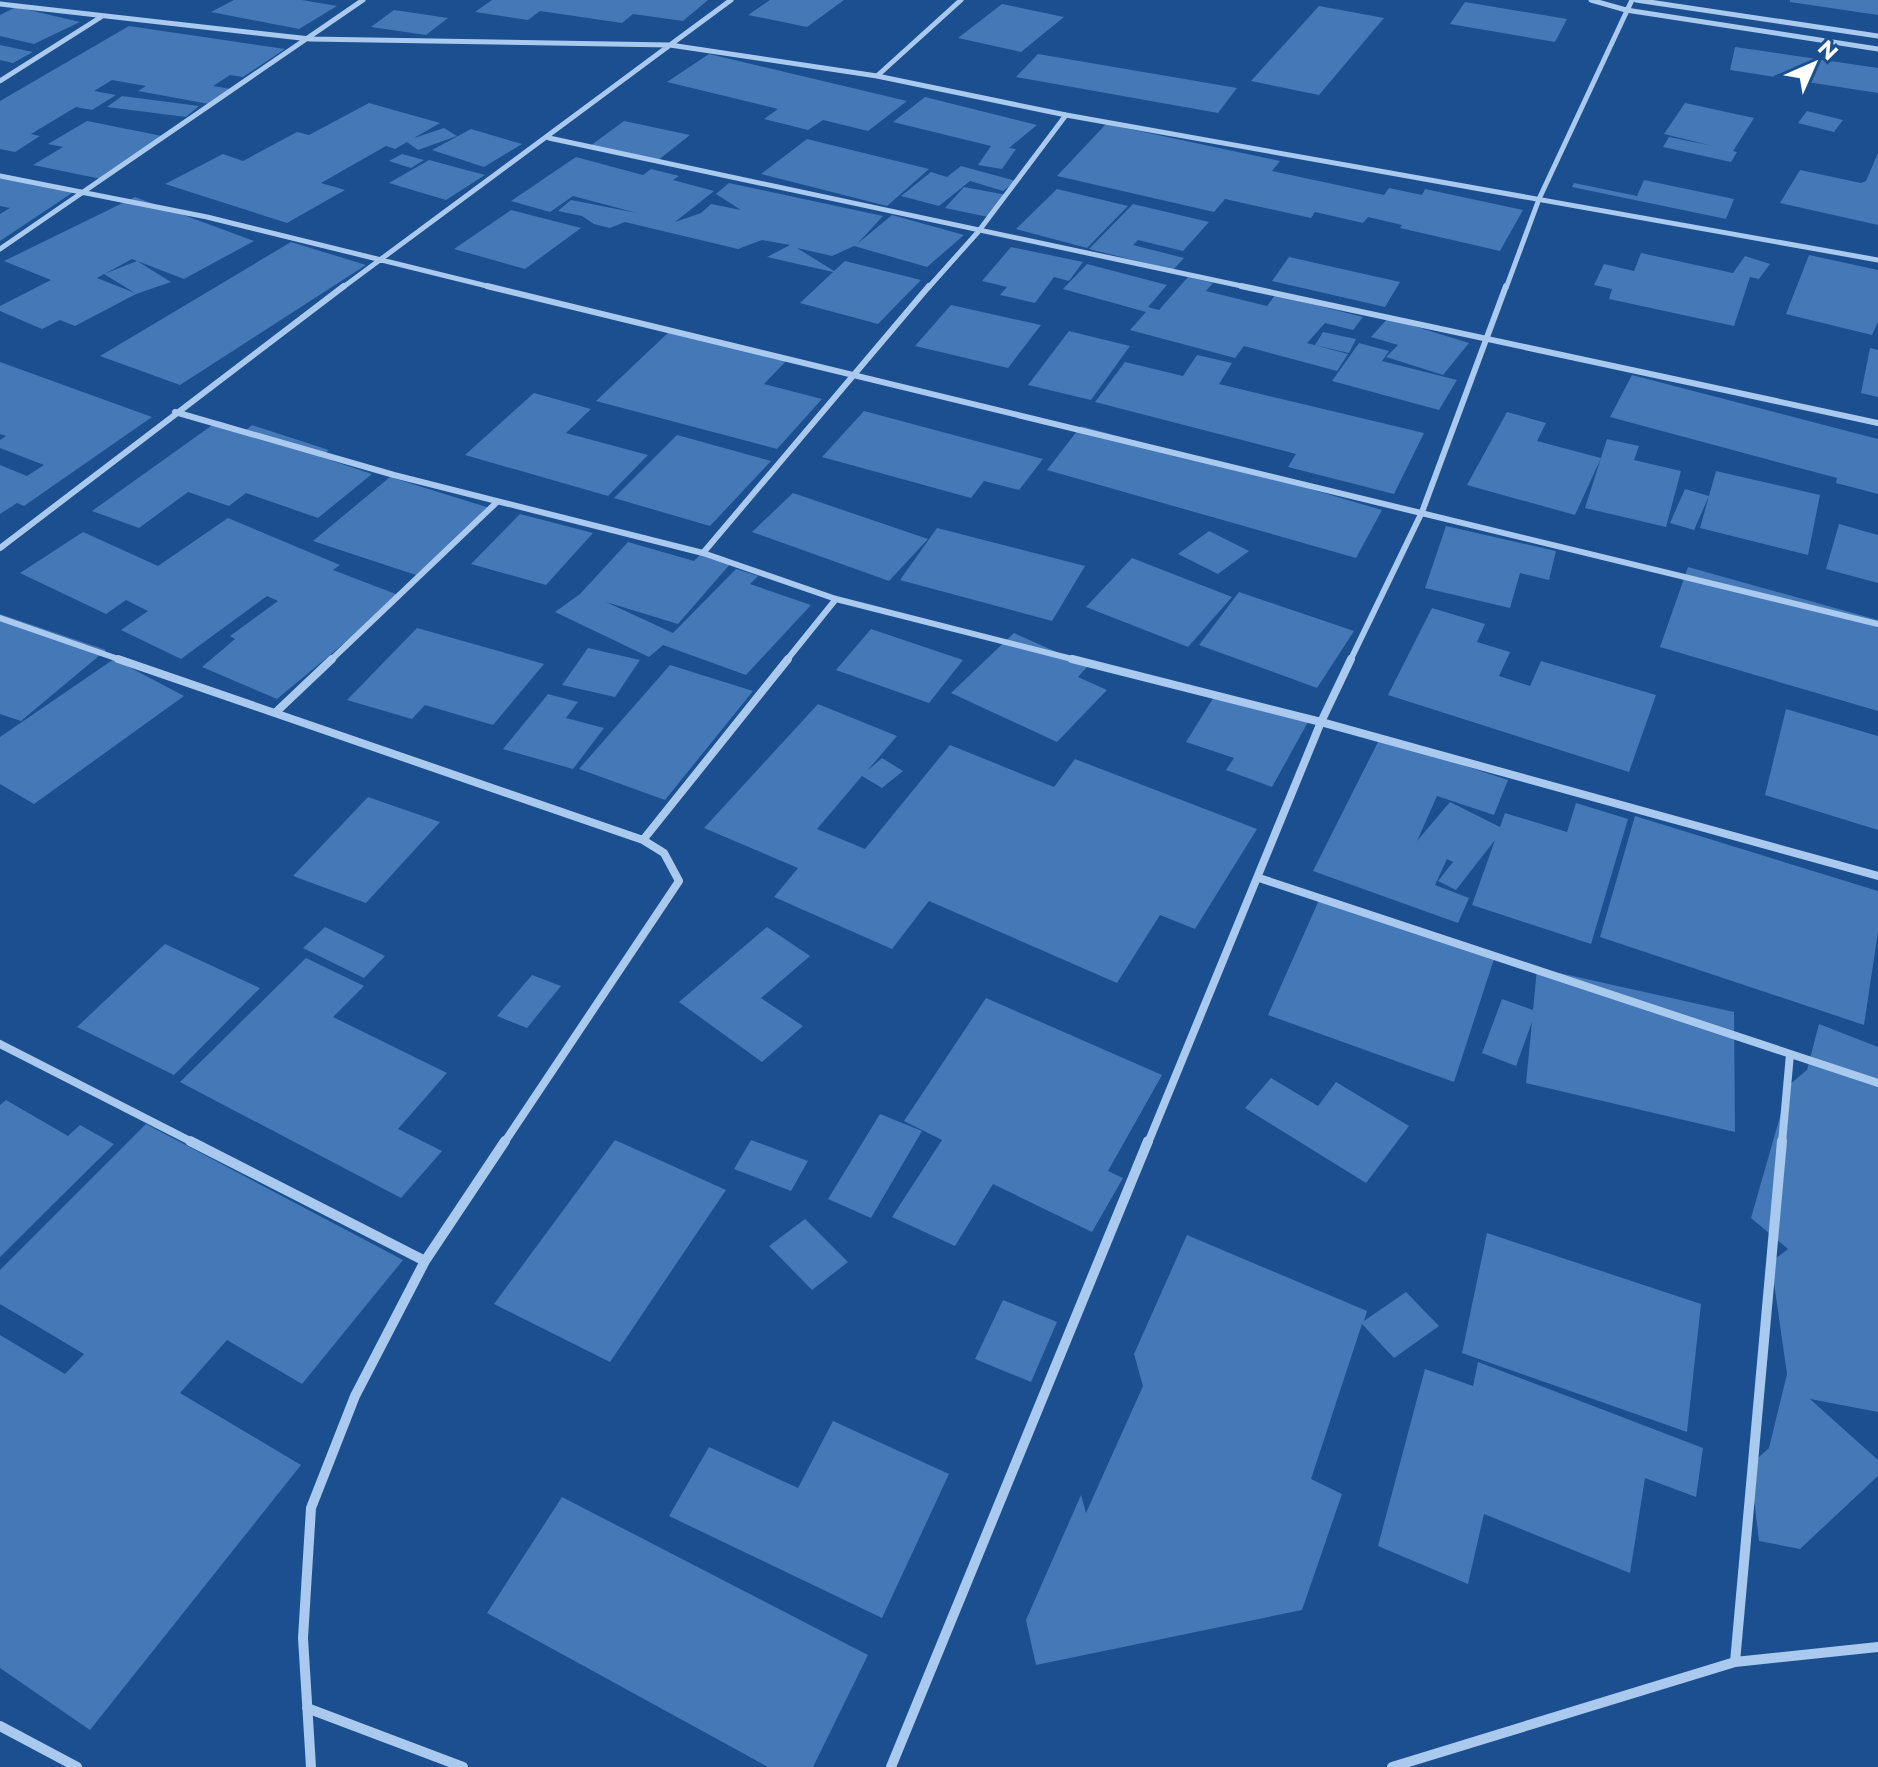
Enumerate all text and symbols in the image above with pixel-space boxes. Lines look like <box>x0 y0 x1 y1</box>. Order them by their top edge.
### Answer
north arrow <box>1774 24 1854 104</box>
text: N <box>1812 34 1844 66</box>

